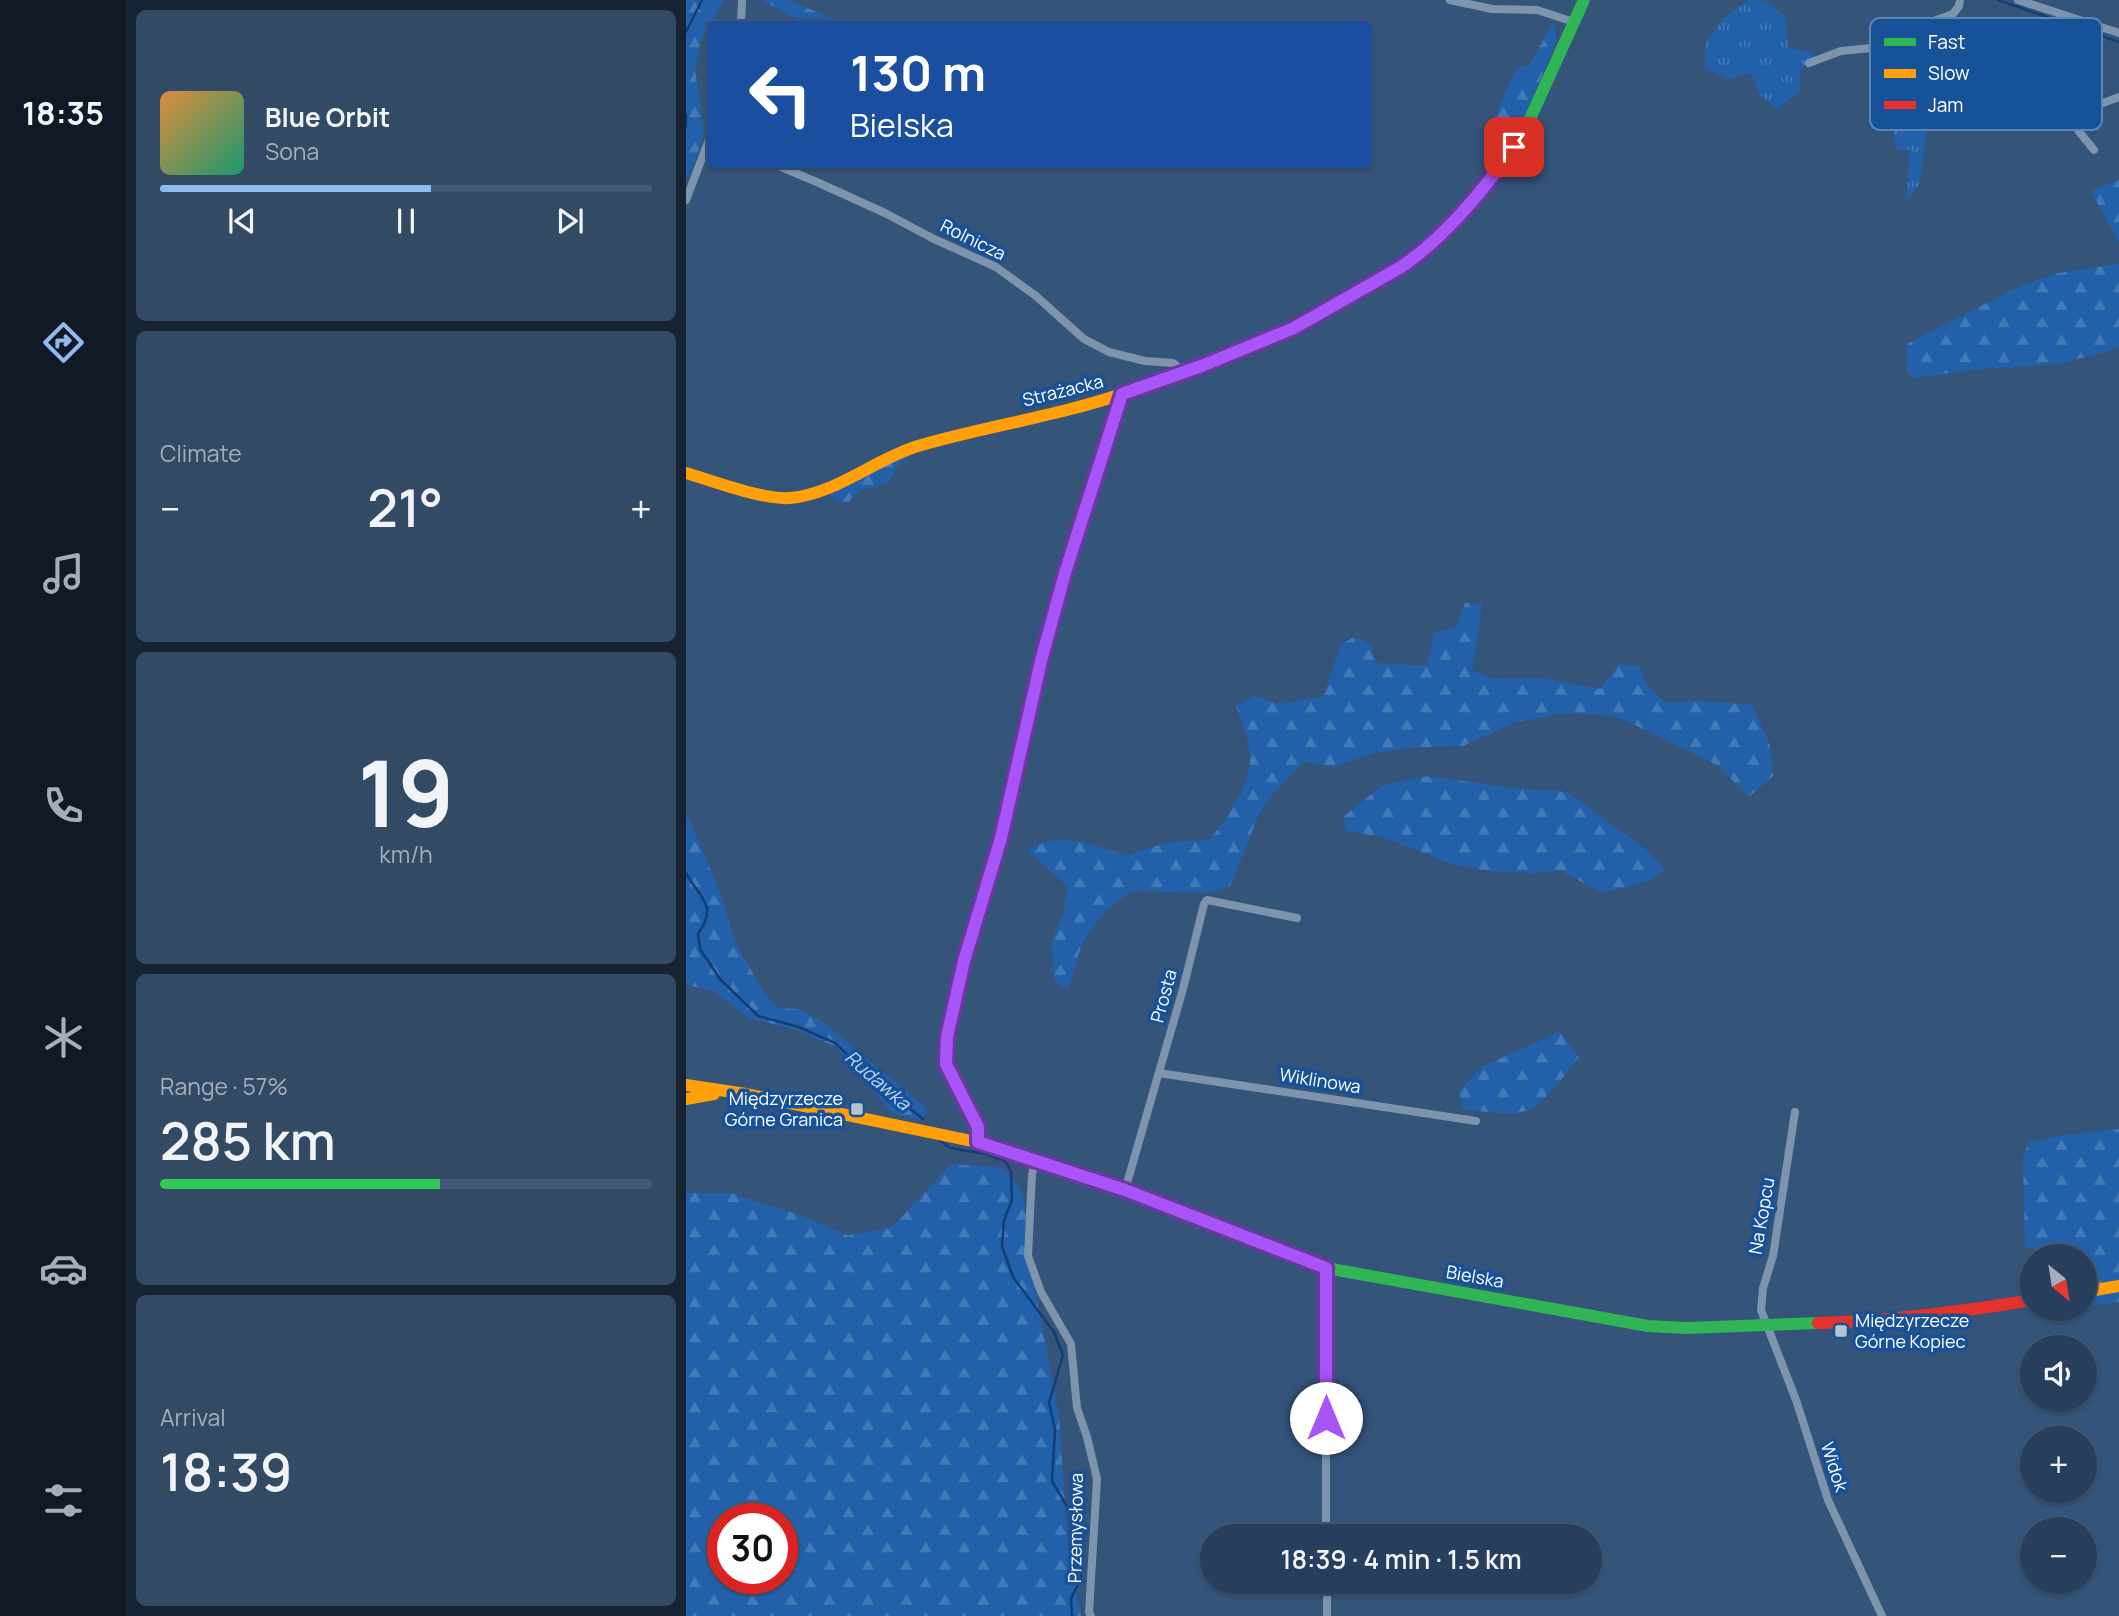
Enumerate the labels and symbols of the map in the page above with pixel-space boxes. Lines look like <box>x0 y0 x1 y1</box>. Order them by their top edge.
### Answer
legend <box>1870 18 2102 130</box>
text: Fast <box>1928 29 1965 55</box>
text: Slow <box>1928 60 1970 86</box>
text: Jam <box>1928 92 1963 118</box>
pin <box>1484 117 1544 177</box>
street label: Rolnicza <box>937 213 1010 265</box>
street label: Strażacka <box>1020 368 1106 412</box>
street label: Prosta <box>1144 966 1182 1025</box>
water label: Rudawka <box>840 1044 918 1117</box>
street label: Wiklinowa <box>1278 1062 1363 1098</box>
place label: Międzyrzecze Górne Granica <box>725 1086 843 1131</box>
marker: Międzyrzecze Górne Granica <box>849 1101 865 1117</box>
street label: Na Kopcu <box>1742 1175 1780 1256</box>
north arrow <box>2020 1244 2096 1321</box>
street label: Bielska <box>1444 1259 1506 1293</box>
place label: Międzyrzecze Górne Kopiec <box>1855 1308 1969 1353</box>
marker: Międzyrzecze Górne Kopiec <box>1833 1323 1849 1339</box>
position arrow <box>1289 1381 1363 1455</box>
street label: Widok <box>1816 1439 1855 1496</box>
street label: Przemysłowa <box>1062 1473 1088 1583</box>
speed limit sign: 30 <box>707 1503 798 1594</box>

